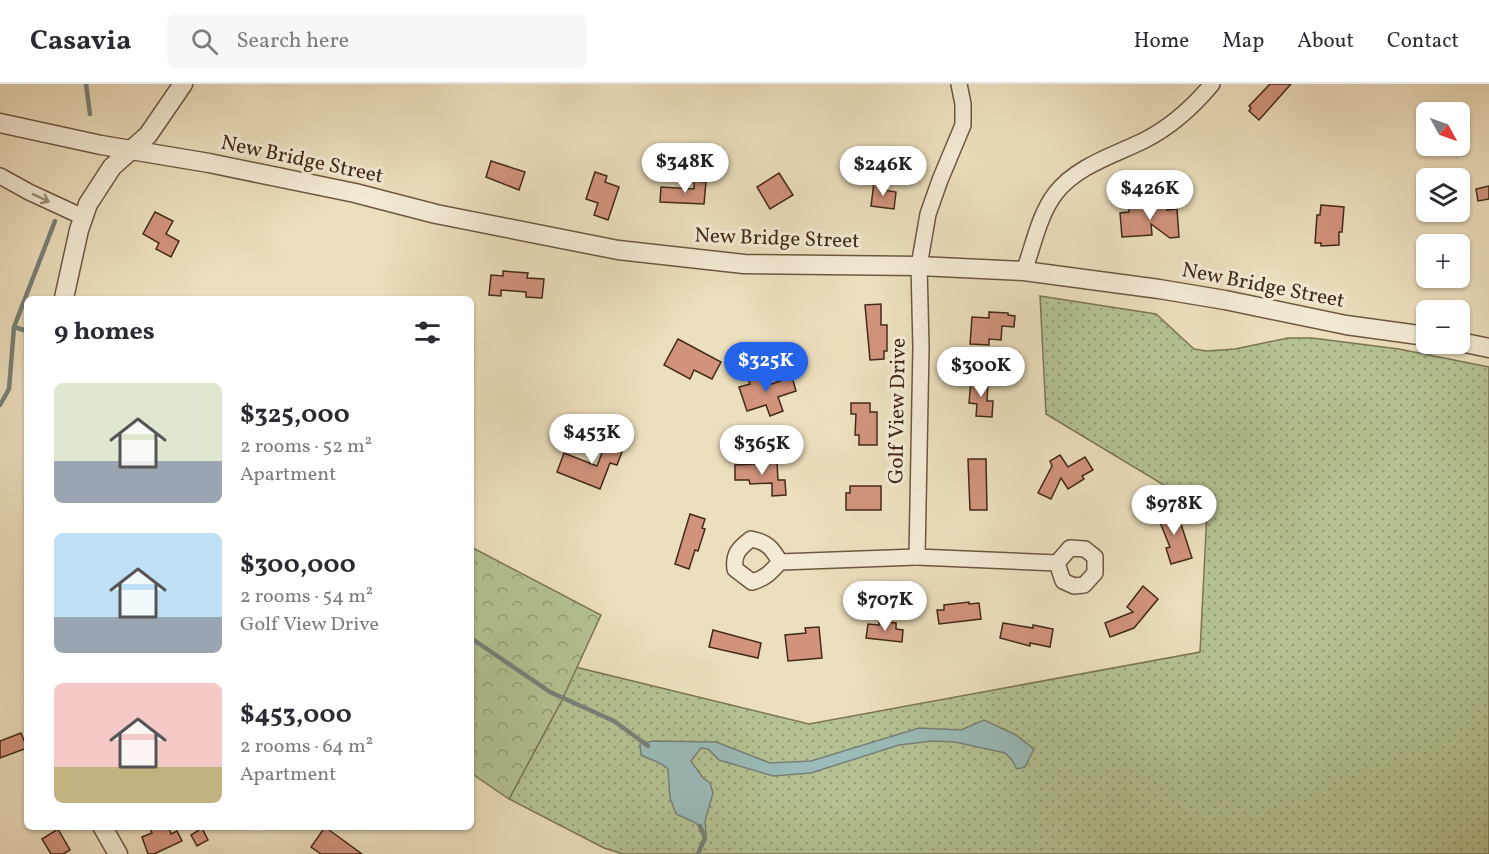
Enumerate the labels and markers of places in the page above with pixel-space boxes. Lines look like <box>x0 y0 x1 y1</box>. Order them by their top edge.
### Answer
pin: $348K <box>643 143 727 194</box>
pin: $246K <box>841 146 925 197</box>
pin: $426K <box>1108 170 1192 221</box>
pin: $325K <box>724 342 808 393</box>
pin: $300K <box>939 347 1023 398</box>
pin: $453K <box>550 414 634 465</box>
pin: $365K <box>720 425 804 476</box>
pin: $978K <box>1132 485 1216 536</box>
pin: $707K <box>843 581 927 632</box>

